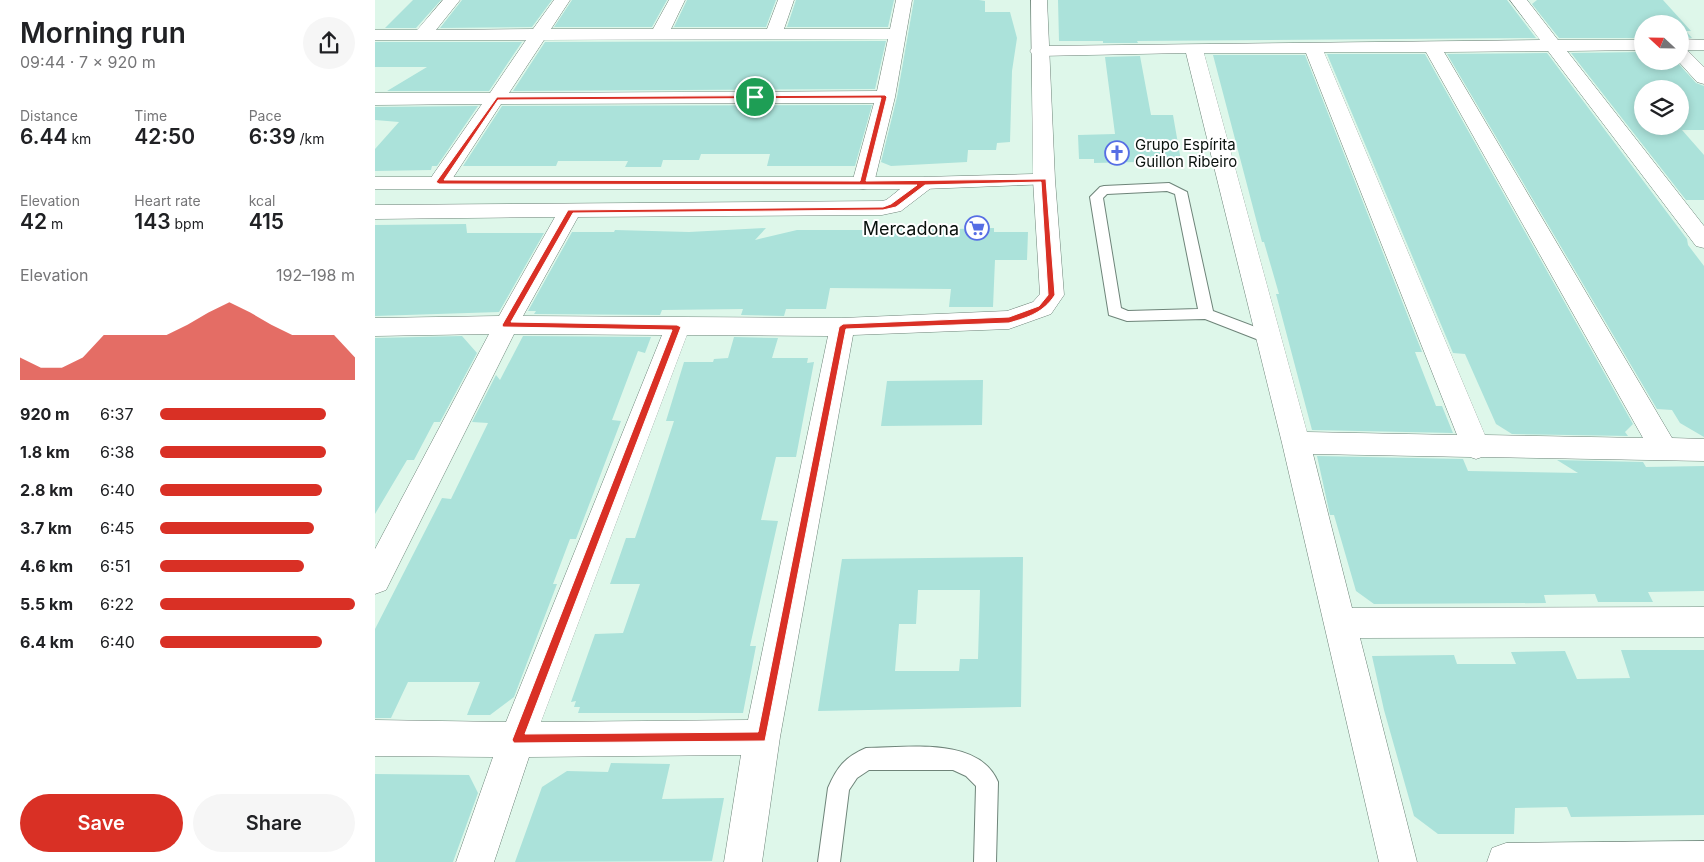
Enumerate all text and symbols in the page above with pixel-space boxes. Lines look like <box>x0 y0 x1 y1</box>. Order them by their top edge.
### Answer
north arrow <box>1634 15 1689 70</box>
map controls <box>1634 15 1689 135</box>
text: Morning run <box>20 16 186 50</box>
button: share <box>303 17 355 69</box>
text: 09:44 · 7 × 920 m <box>20 52 156 72</box>
pin <box>734 76 776 118</box>
button: layers <box>1634 80 1689 135</box>
icon: arrive <box>741 83 769 111</box>
text: Distance <box>20 107 78 124</box>
text: Time <box>134 107 167 124</box>
text: Pace <box>249 107 282 124</box>
text: 6.44 <box>20 124 67 149</box>
text: 42:50 <box>134 124 195 149</box>
text: 6:39 <box>249 124 296 149</box>
text: km <box>67 130 91 147</box>
text: /km <box>296 130 325 147</box>
place label: Grupo Espírita Guillon Ribeiro <box>1135 135 1237 171</box>
church icon: Grupo Espírita Guillon Ribeiro <box>1104 140 1130 166</box>
text: Elevation <box>20 192 80 209</box>
text: Heart rate <box>134 192 201 209</box>
text: kcal <box>249 192 275 209</box>
text: 42 <box>20 209 47 234</box>
text: 143 <box>134 209 171 234</box>
text: 415 <box>249 209 284 234</box>
text: m <box>47 215 63 232</box>
text: bpm <box>171 215 204 232</box>
supermarket icon: Mercadona <box>964 215 990 241</box>
place label: Mercadona <box>863 218 959 239</box>
text: Elevation <box>20 265 89 285</box>
text: 192–198 m <box>276 265 355 285</box>
text: 920 m <box>20 404 70 424</box>
text: 6:37 <box>100 404 133 424</box>
text: 1.8 km <box>20 442 70 462</box>
text: 6:38 <box>100 442 134 462</box>
text: 2.8 km <box>20 480 73 500</box>
text: 6:40 <box>100 480 135 500</box>
text: 3.7 km <box>20 518 72 538</box>
text: 6:45 <box>100 518 135 538</box>
text: 4.6 km <box>20 556 73 576</box>
text: 6:51 <box>100 556 131 576</box>
text: 5.5 km <box>20 594 73 614</box>
text: 6:22 <box>100 594 134 614</box>
text: 6.4 km <box>20 632 74 652</box>
text: 6:40 <box>100 632 135 652</box>
button: Save <box>20 794 183 852</box>
button: Share <box>193 794 355 852</box>

